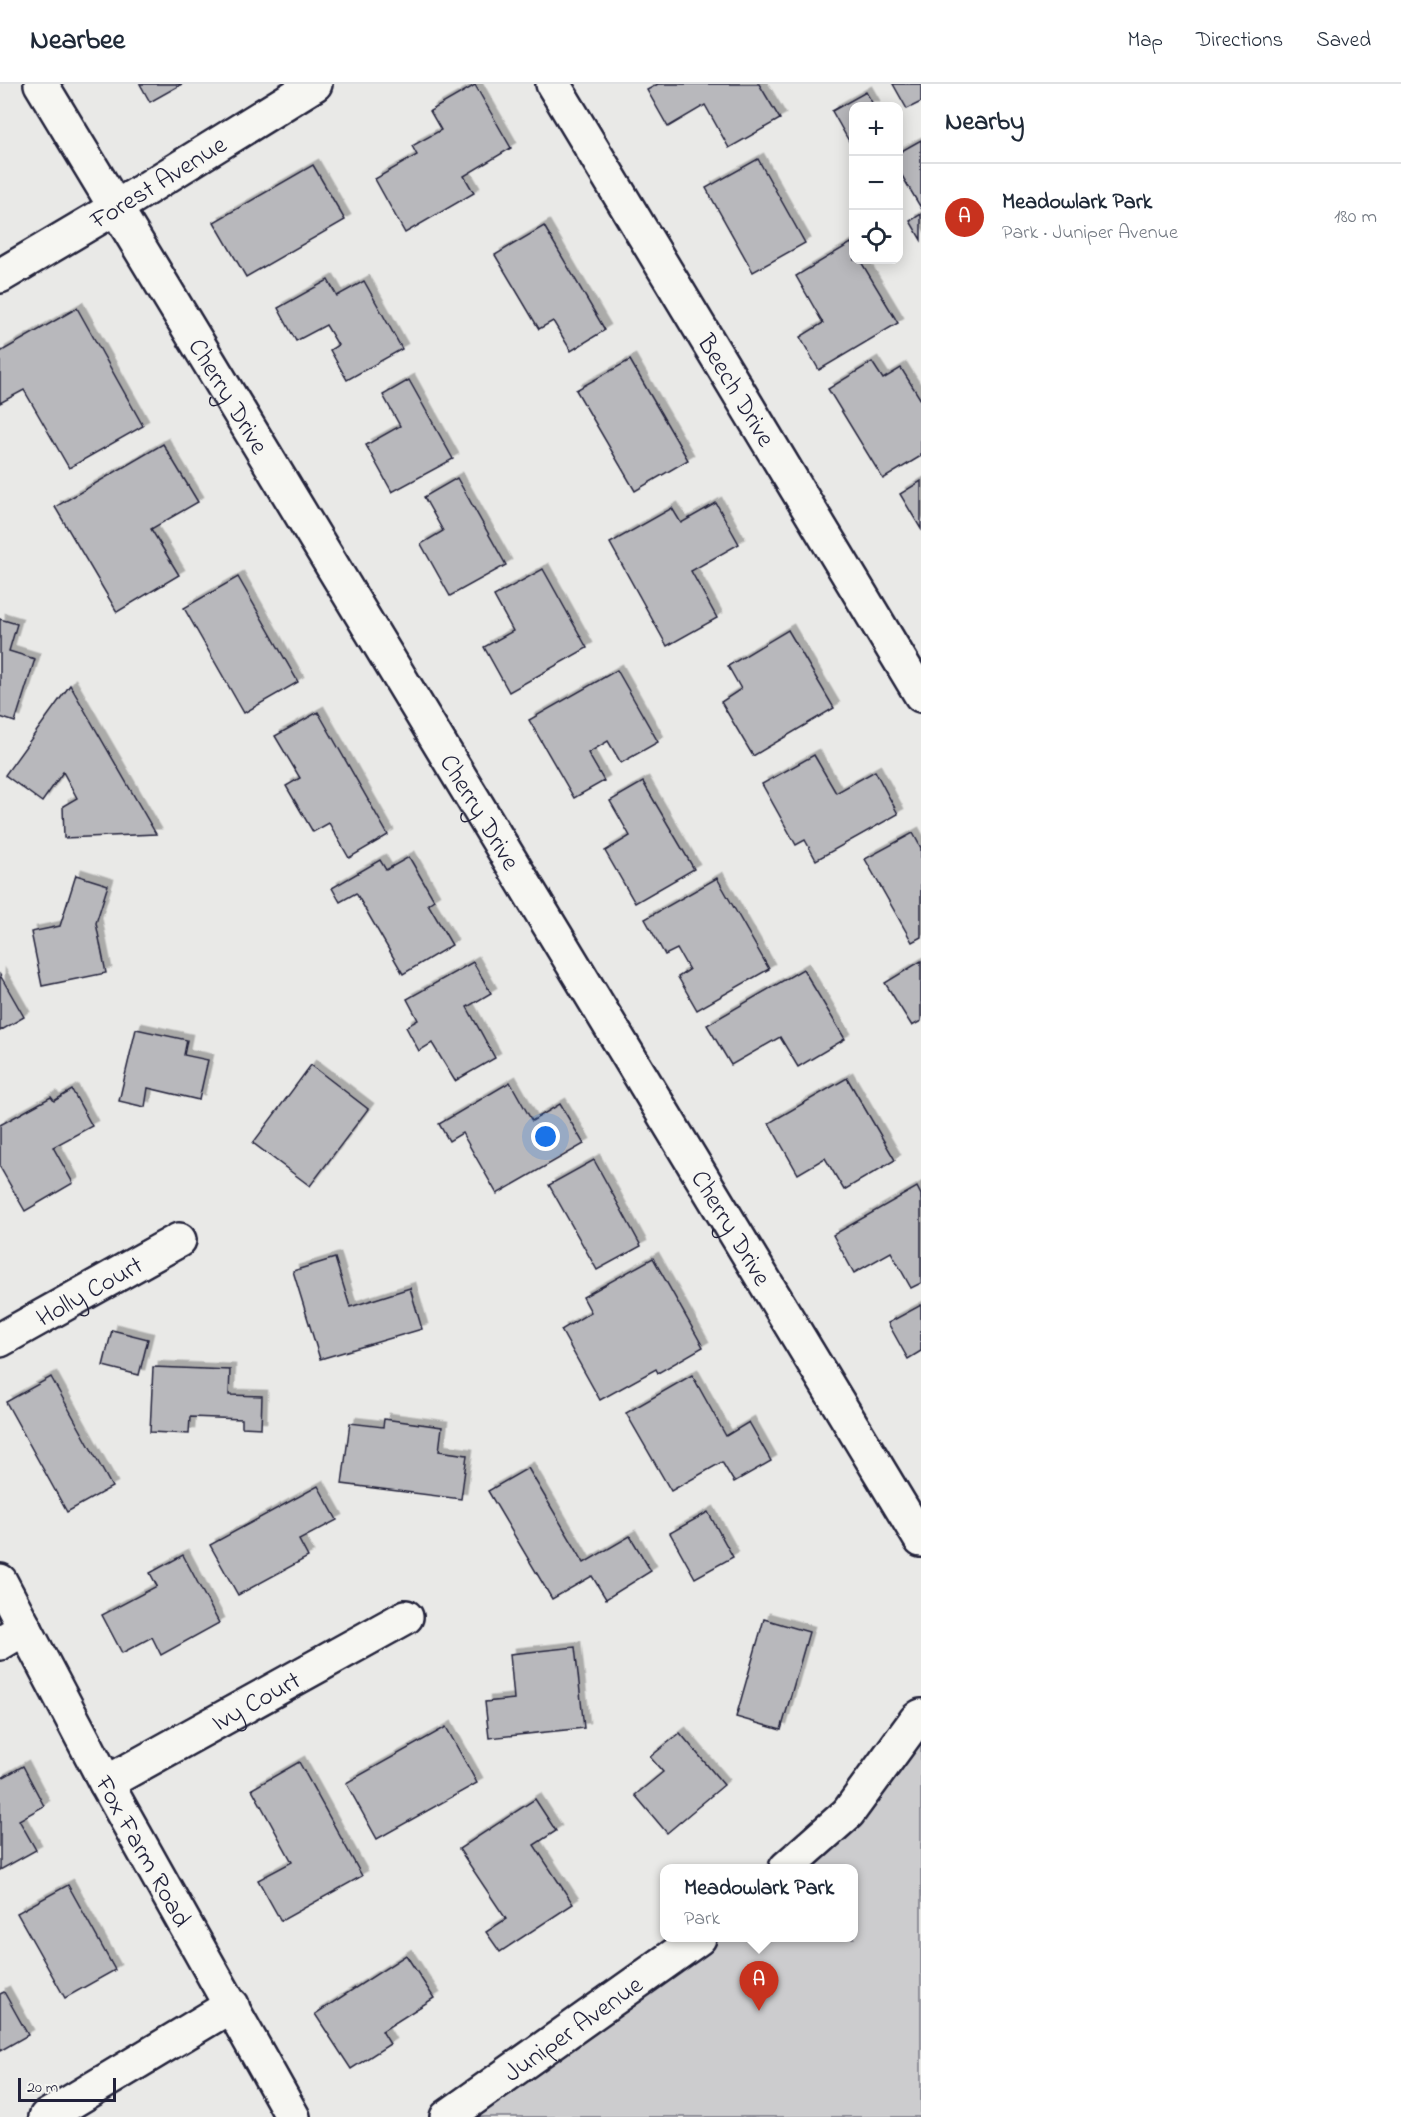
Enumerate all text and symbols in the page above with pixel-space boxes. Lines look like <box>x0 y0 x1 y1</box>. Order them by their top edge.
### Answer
text: Nearbee <box>30 21 125 62</box>
text: Map <box>1127 26 1163 56</box>
text: Directions <box>1196 26 1283 56</box>
text: Saved <box>1316 26 1371 56</box>
map controls <box>849 102 903 264</box>
button: + <box>849 102 903 156</box>
text: Nearby <box>945 104 1024 142</box>
street label: Forest Avenue <box>83 127 235 241</box>
button: − <box>849 156 903 210</box>
text: Meadowlark Park <box>1002 187 1152 219</box>
text: A <box>958 203 971 232</box>
text: 180 m <box>1334 203 1377 232</box>
button: locate <box>849 210 903 264</box>
text: Park · Juniper Avenue <box>1002 219 1178 248</box>
street label: Beech Drive <box>685 327 783 455</box>
street label: Cherry Drive <box>177 332 277 463</box>
street label: Cherry Drive <box>428 748 528 879</box>
your location <box>531 1122 560 1151</box>
street label: Cherry Drive <box>680 1164 779 1295</box>
street label: Holly Court <box>30 1248 151 1338</box>
street label: Ivy Court <box>206 1663 309 1743</box>
street label: Fox Farm Road <box>83 1769 199 1936</box>
popup <box>660 1864 858 1942</box>
text: Meadowlark Park <box>684 1873 834 1905</box>
text: Park <box>684 1905 720 1934</box>
pin: A <box>740 1962 778 2011</box>
street label: Juniper Avenue <box>497 1967 652 2093</box>
scale bar <box>18 2075 116 2102</box>
text: 20 m <box>27 2076 58 2100</box>

